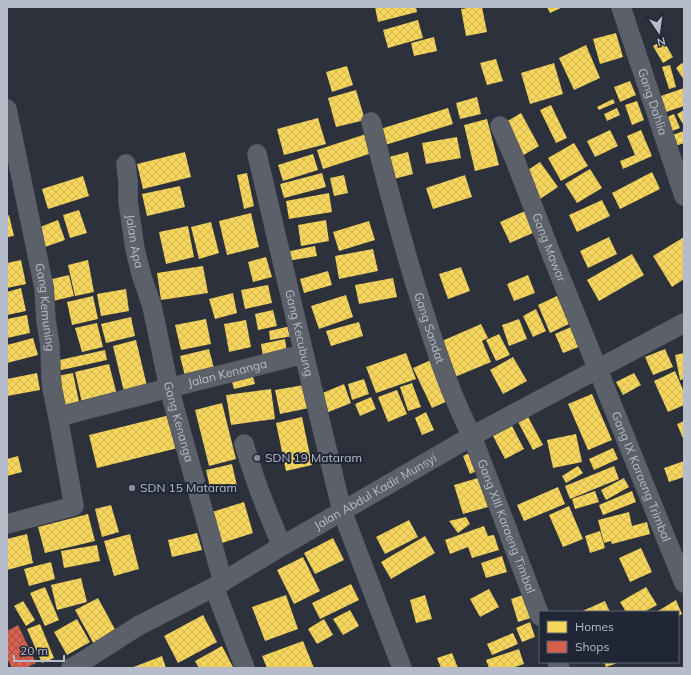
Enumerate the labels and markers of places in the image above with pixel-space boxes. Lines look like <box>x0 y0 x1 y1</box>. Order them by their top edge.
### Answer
place label: SDN 19 Mataram <box>265 450 362 465</box>
marker: SDN 19 Mataram <box>252 453 262 463</box>
place label: SDN 15 Mataram <box>140 480 237 495</box>
marker: SDN 15 Mataram <box>127 483 137 493</box>

